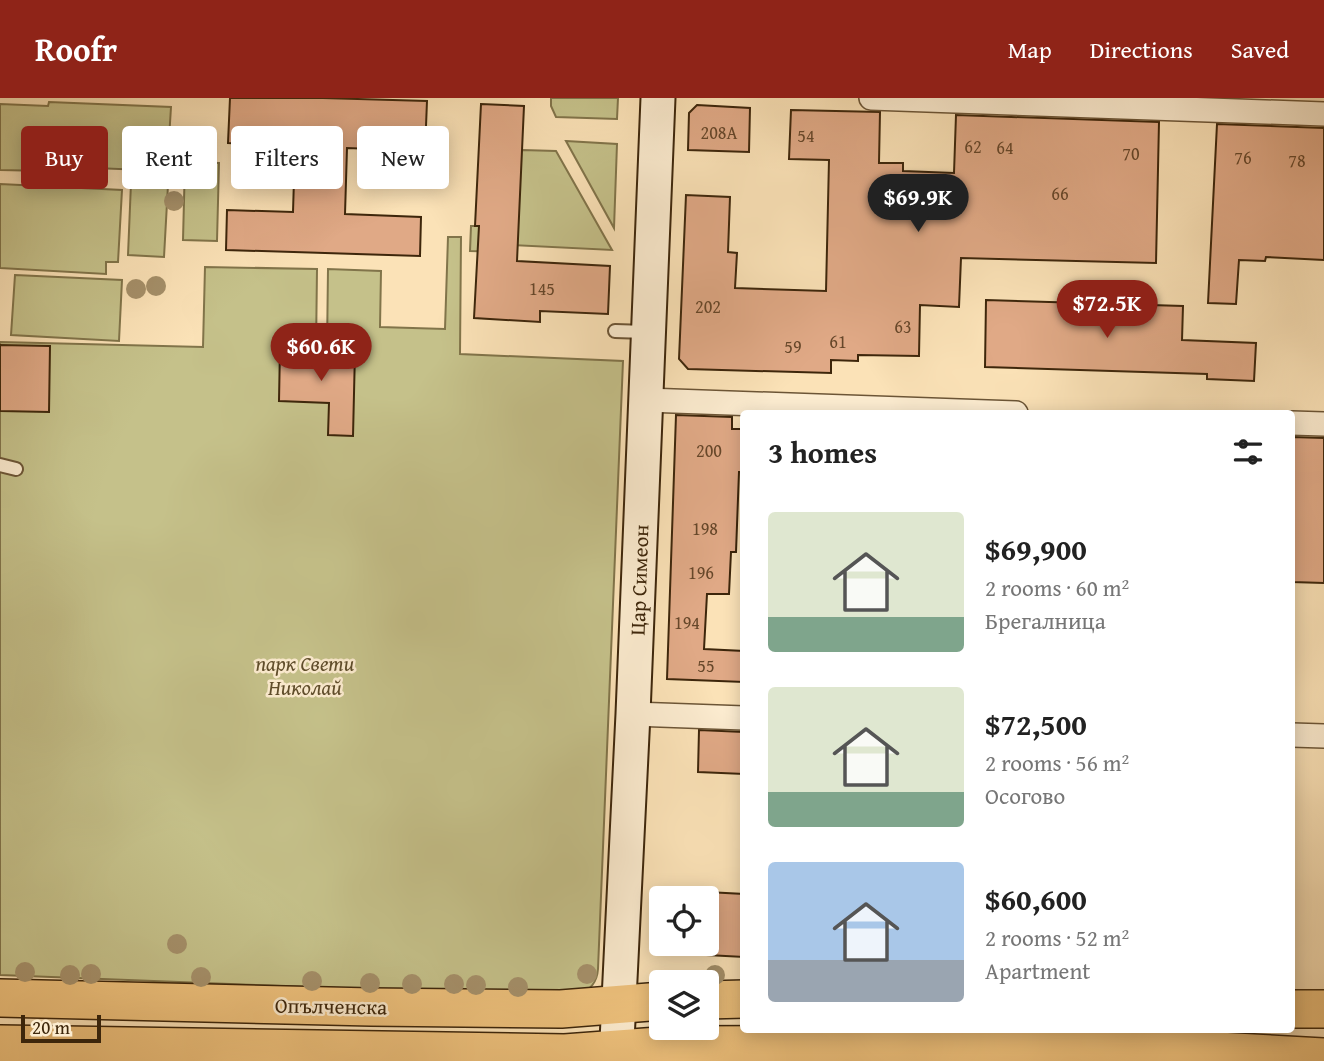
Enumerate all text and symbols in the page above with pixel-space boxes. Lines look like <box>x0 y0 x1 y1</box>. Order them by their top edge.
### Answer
text: Roofr <box>35 25 117 73</box>
text: Map <box>1008 32 1052 67</box>
text: Directions <box>1090 32 1193 67</box>
text: Saved <box>1231 32 1289 67</box>
house number: 208А <box>701 119 738 146</box>
house number: 54 <box>797 122 815 149</box>
chip: Buy <box>21 126 108 189</box>
chip: Rent <box>122 126 217 189</box>
chip: Filters <box>231 126 343 189</box>
chip: New <box>357 126 449 189</box>
house number: 62 <box>964 133 982 160</box>
house number: 64 <box>996 134 1014 161</box>
house number: 70 <box>1122 140 1140 167</box>
house number: 76 <box>1234 144 1252 171</box>
house number: 78 <box>1288 147 1306 174</box>
pin: $69.9K <box>861 174 975 234</box>
text: $69.9K <box>884 180 952 213</box>
house number: 66 <box>1051 180 1069 207</box>
house number: 145 <box>529 275 555 302</box>
pin: $72.5K <box>1050 280 1164 340</box>
text: $72.5K <box>1073 286 1141 319</box>
house number: 202 <box>695 293 721 320</box>
house number: 63 <box>894 313 912 340</box>
pin: $60.6K <box>264 324 378 383</box>
house number: 61 <box>829 328 847 355</box>
text: $60.6K <box>287 329 355 362</box>
house number: 59 <box>784 333 802 360</box>
text: 3 homes <box>768 430 877 474</box>
icon: filters <box>1229 433 1267 471</box>
house number: 200 <box>696 437 722 464</box>
house number: 198 <box>692 515 718 542</box>
street label: Цар Симеон <box>622 524 656 636</box>
text: $69,900 <box>985 527 1087 571</box>
icon: home <box>824 540 908 624</box>
house number: 196 <box>688 559 714 586</box>
text: 2 rooms · 60 m² <box>985 571 1129 604</box>
text: Брегалница <box>985 604 1106 637</box>
house number: 194 <box>674 609 700 636</box>
park label: парк Свети Николай <box>255 648 355 703</box>
house number: 55 <box>697 652 715 679</box>
text: $72,500 <box>985 702 1087 746</box>
icon: home <box>824 715 908 799</box>
text: 2 rooms · 56 m² <box>985 746 1129 779</box>
text: Осогово <box>985 779 1065 812</box>
text: $60,600 <box>985 877 1087 921</box>
map controls <box>649 886 719 1040</box>
button: locate <box>649 886 719 956</box>
icon: home <box>824 890 908 974</box>
text: 2 rooms · 52 m² <box>985 921 1129 954</box>
text: Apartment <box>985 954 1090 987</box>
button: layers <box>649 970 719 1040</box>
street label: Опълченска <box>275 990 387 1022</box>
scale bar <box>21 1012 102 1044</box>
text: 20 m <box>32 1013 70 1041</box>

